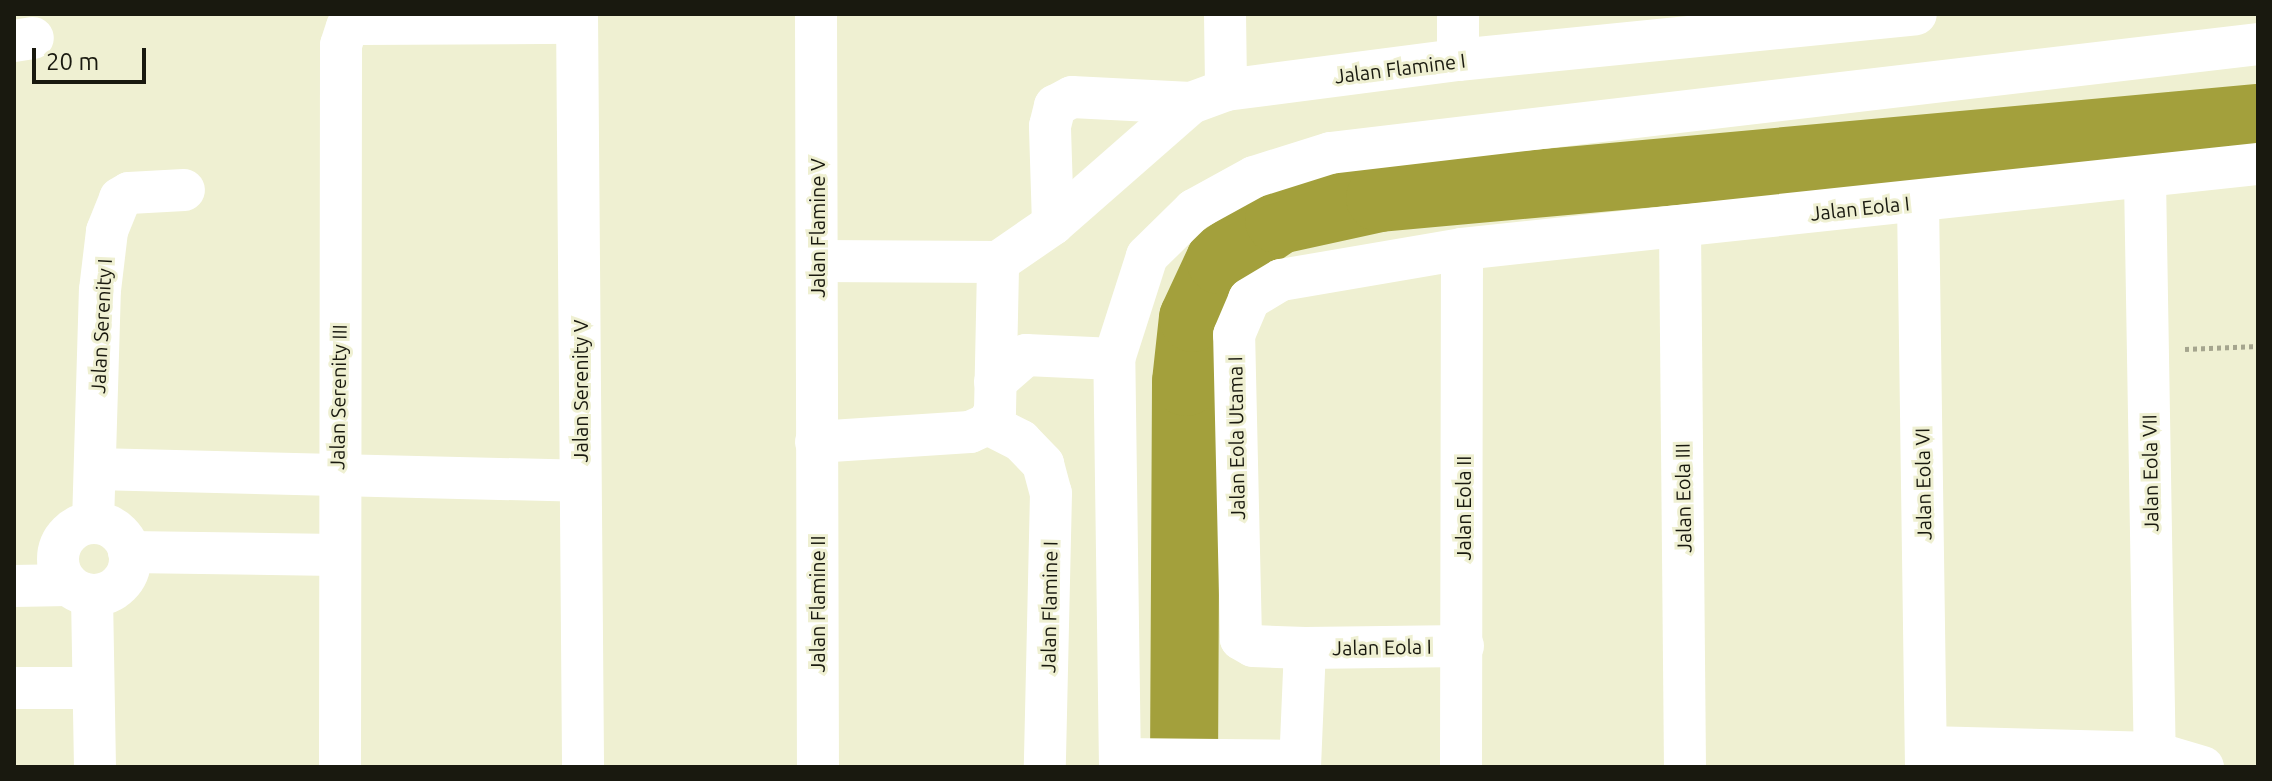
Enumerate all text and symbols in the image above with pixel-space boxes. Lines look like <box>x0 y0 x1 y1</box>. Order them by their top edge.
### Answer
scale bar <box>36 32 150 82</box>
text: 20 m <box>46 48 99 75</box>
street label: Jalan Flamine I <box>1333 48 1467 88</box>
street label: Jalan Flamine V <box>805 158 829 298</box>
street label: Jalan Eola I <box>1809 191 1911 225</box>
street label: Jalan Serenity I <box>85 258 117 394</box>
street label: Jalan Serenity V <box>568 320 592 462</box>
street label: Jalan Serenity III <box>325 324 351 470</box>
street label: Jalan Eola Utama I <box>1223 356 1249 520</box>
street label: Jalan Eola VII <box>2137 414 2163 532</box>
street label: Jalan Eola VI <box>1910 428 1936 540</box>
street label: Jalan Eola III <box>1670 443 1696 553</box>
street label: Jalan Eola II <box>1451 456 1475 560</box>
street label: Jalan Flamine II <box>805 535 829 673</box>
street label: Jalan Flamine I <box>1036 541 1062 673</box>
street label: Jalan Eola I <box>1332 634 1432 660</box>

